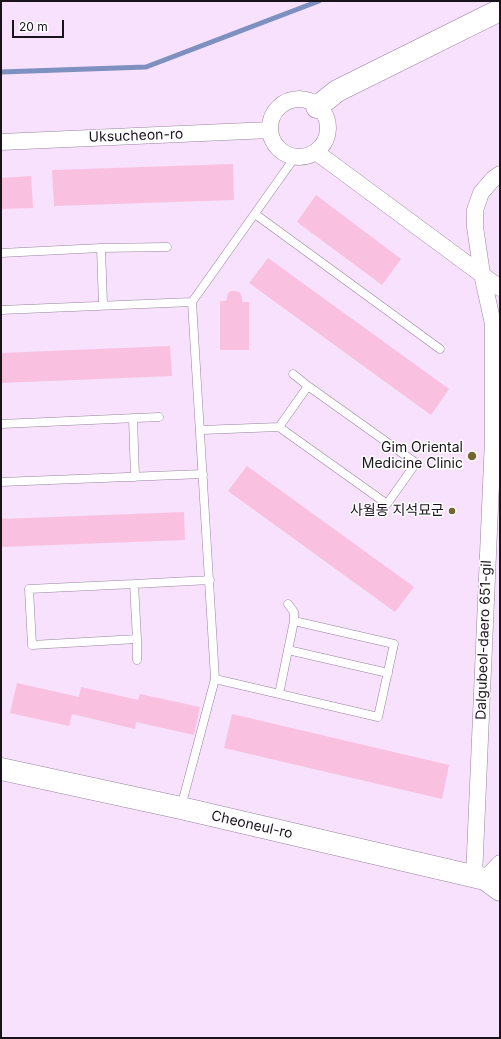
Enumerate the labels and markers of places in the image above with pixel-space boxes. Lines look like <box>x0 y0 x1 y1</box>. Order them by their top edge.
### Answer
place label: Gim Oriental Medicine Clinic <box>362 440 463 472</box>
marker: Gim Oriental Medicine Clinic <box>466 450 478 462</box>
place label: 사월동 지석묘군 <box>350 503 444 519</box>
marker: 사월동 지석묘군 <box>447 506 457 516</box>

